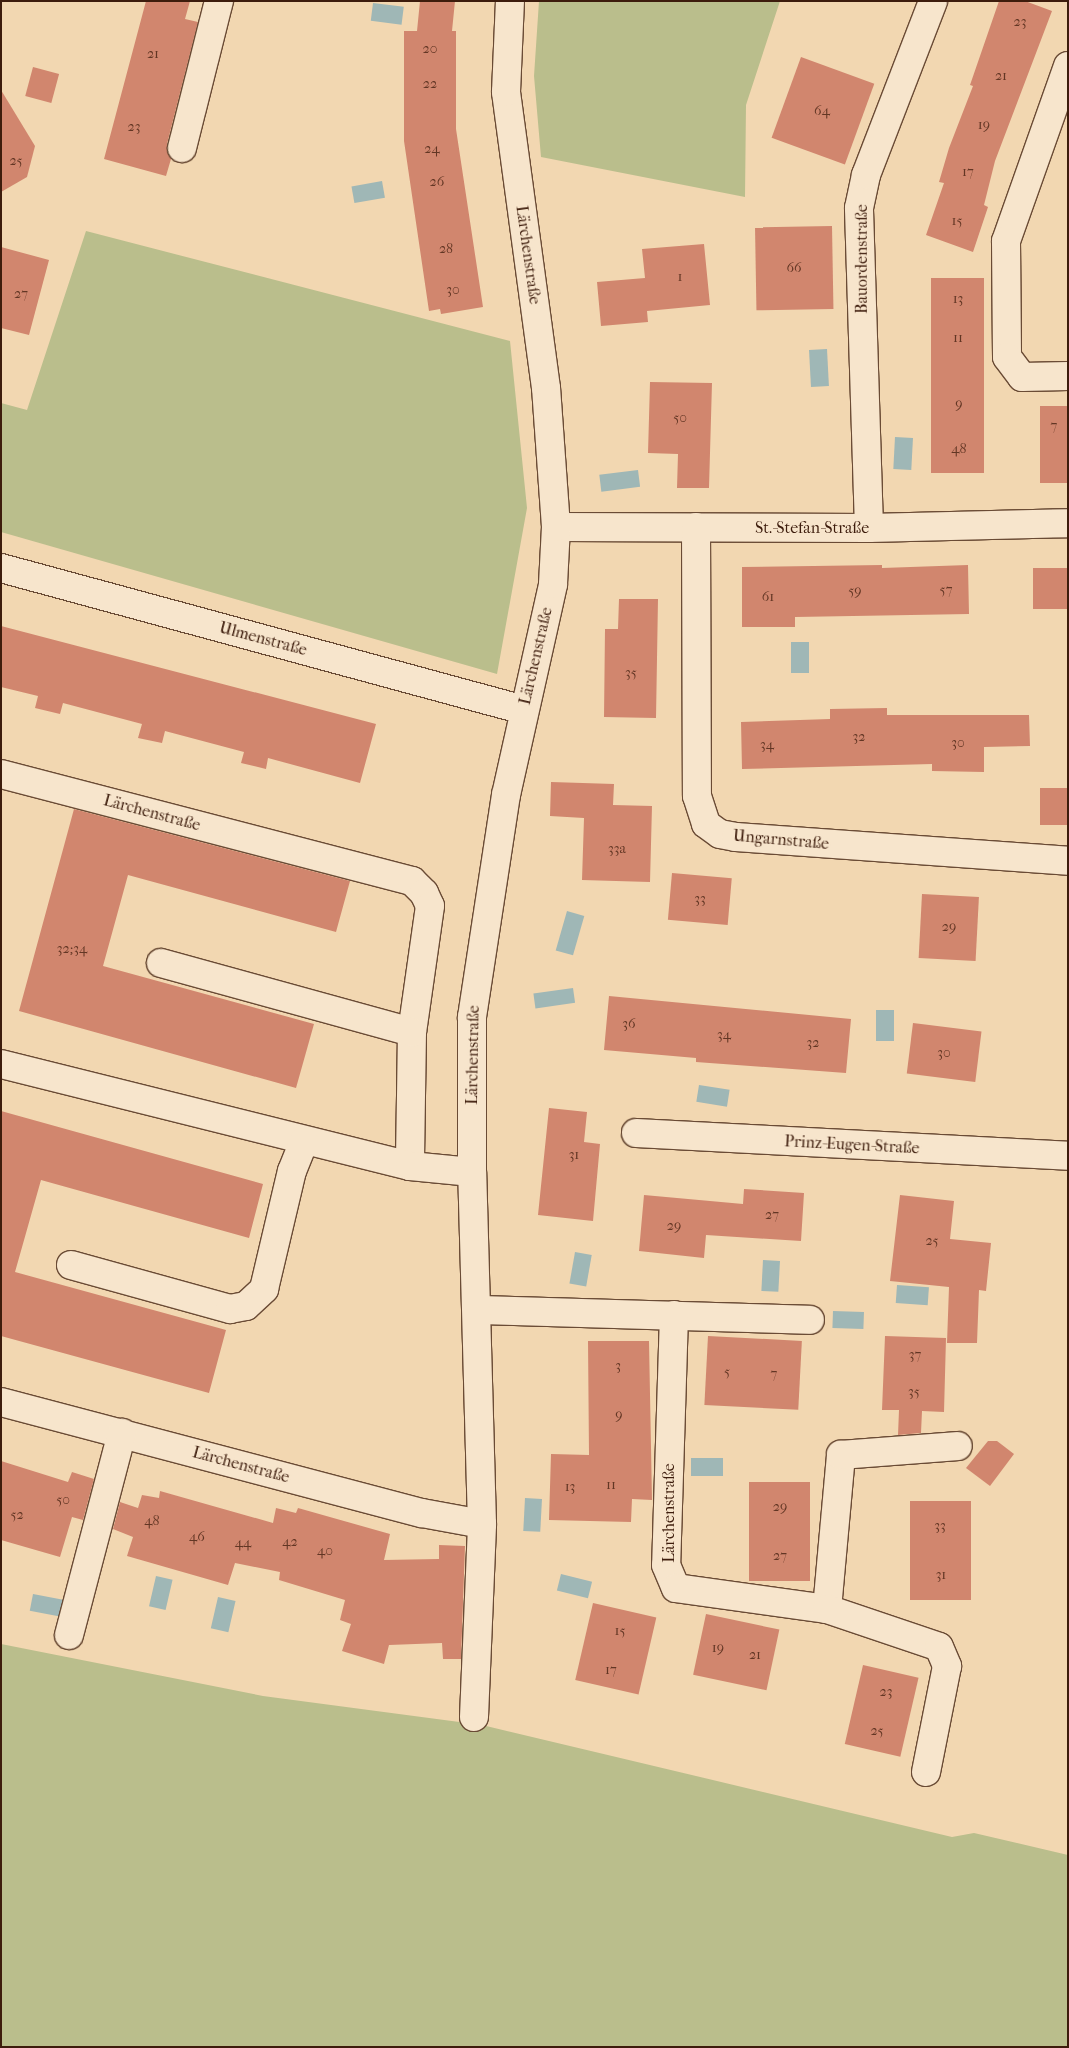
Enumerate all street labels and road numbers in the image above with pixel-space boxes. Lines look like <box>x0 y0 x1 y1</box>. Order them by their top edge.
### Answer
street label: Lärchenstraße <box>512 204 544 306</box>
street label: Bauordenstraße <box>852 204 872 314</box>
street label: St.-Stefan-Straße <box>755 518 869 538</box>
street label: Lärchenstraße <box>515 605 557 707</box>
street label: Ulmenstraße <box>217 618 309 660</box>
street label: Lärchenstraße <box>101 791 203 835</box>
street label: Ungarnstraße <box>732 826 830 854</box>
street label: Lärchenstraße <box>463 1005 483 1105</box>
street label: Prinz-Eugen-Straße <box>784 1132 920 1158</box>
street label: Lärchenstraße <box>190 1443 292 1487</box>
street label: Lärchenstraße <box>659 1463 679 1563</box>

